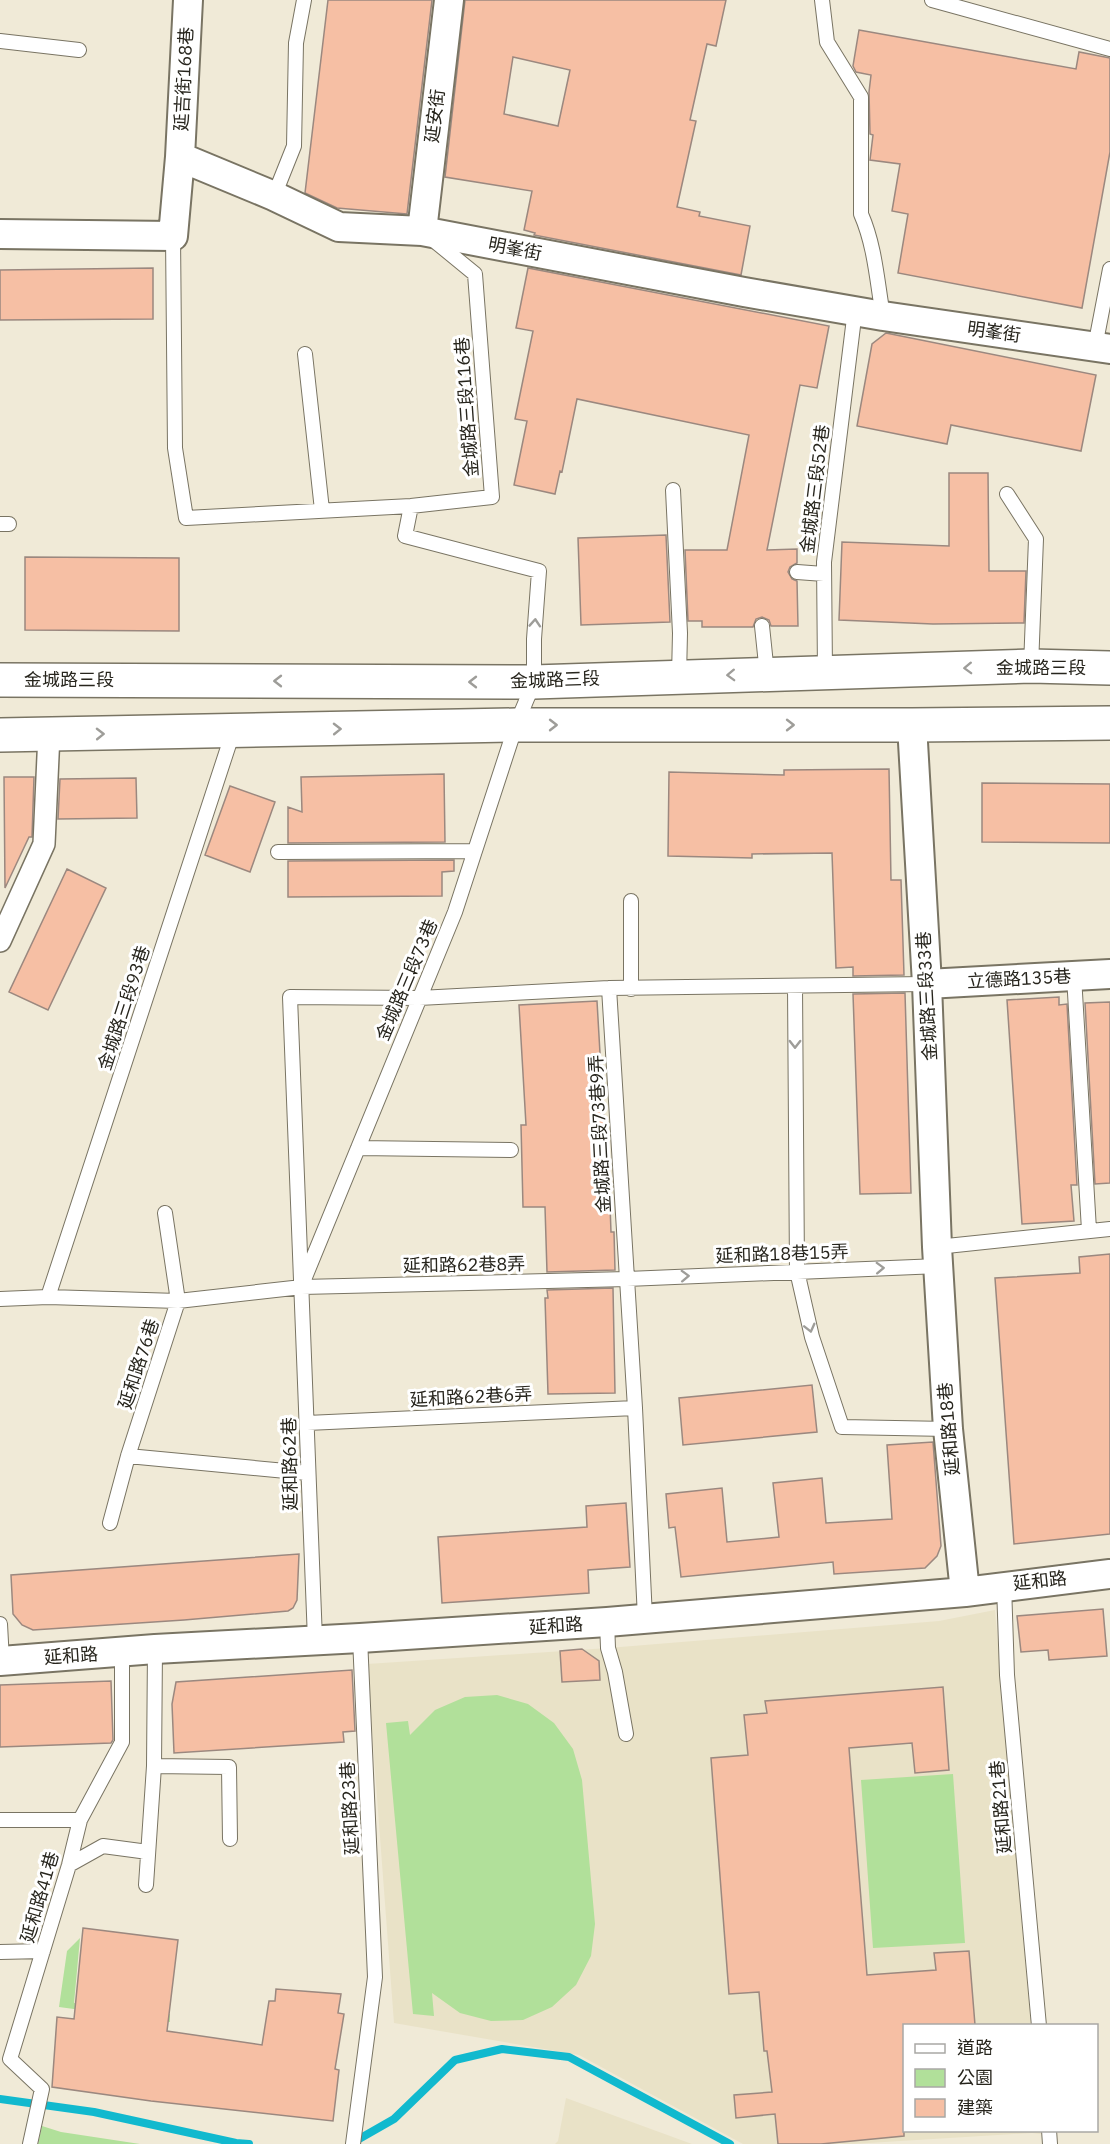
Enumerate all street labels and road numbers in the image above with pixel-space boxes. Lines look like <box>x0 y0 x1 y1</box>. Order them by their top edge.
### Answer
street label: 延吉街168巷 <box>169 26 198 132</box>
street label: 延安街 <box>420 88 449 144</box>
street label: 明峯街 <box>486 232 544 265</box>
street label: 明峯街 <box>966 316 1022 347</box>
street label: 金城路三段116巷 <box>450 336 483 478</box>
street label: 金城路三段52巷 <box>795 423 834 555</box>
street label: 金城路三段 <box>996 656 1086 679</box>
street label: 金城路三段 <box>510 666 600 693</box>
street label: 金城路三段 <box>24 668 114 691</box>
street label: 金城路三段73巷 <box>371 916 442 1044</box>
street label: 金城路三段33巷 <box>912 931 941 1061</box>
street label: 金城路三段93巷 <box>93 943 154 1073</box>
street label: 立德路135巷 <box>966 964 1072 993</box>
street label: 金城路三段73巷9弄 <box>584 1054 615 1214</box>
street label: 延和路18巷15弄 <box>715 1240 849 1267</box>
street label: 延和路62巷8弄 <box>403 1252 525 1277</box>
street label: 延和路76巷 <box>113 1316 164 1412</box>
street label: 延和路18巷 <box>933 1381 964 1477</box>
street label: 延和路62巷6弄 <box>409 1382 533 1411</box>
street label: 延和路62巷 <box>277 1417 302 1511</box>
street label: 延和路 <box>1012 1566 1068 1595</box>
street label: 延和路 <box>528 1612 584 1639</box>
street label: 延和路 <box>43 1642 99 1669</box>
street label: 延和路21巷 <box>985 1759 1016 1855</box>
street label: 延和路23巷 <box>336 1761 363 1855</box>
street label: 延和路41巷 <box>16 1849 63 1945</box>

